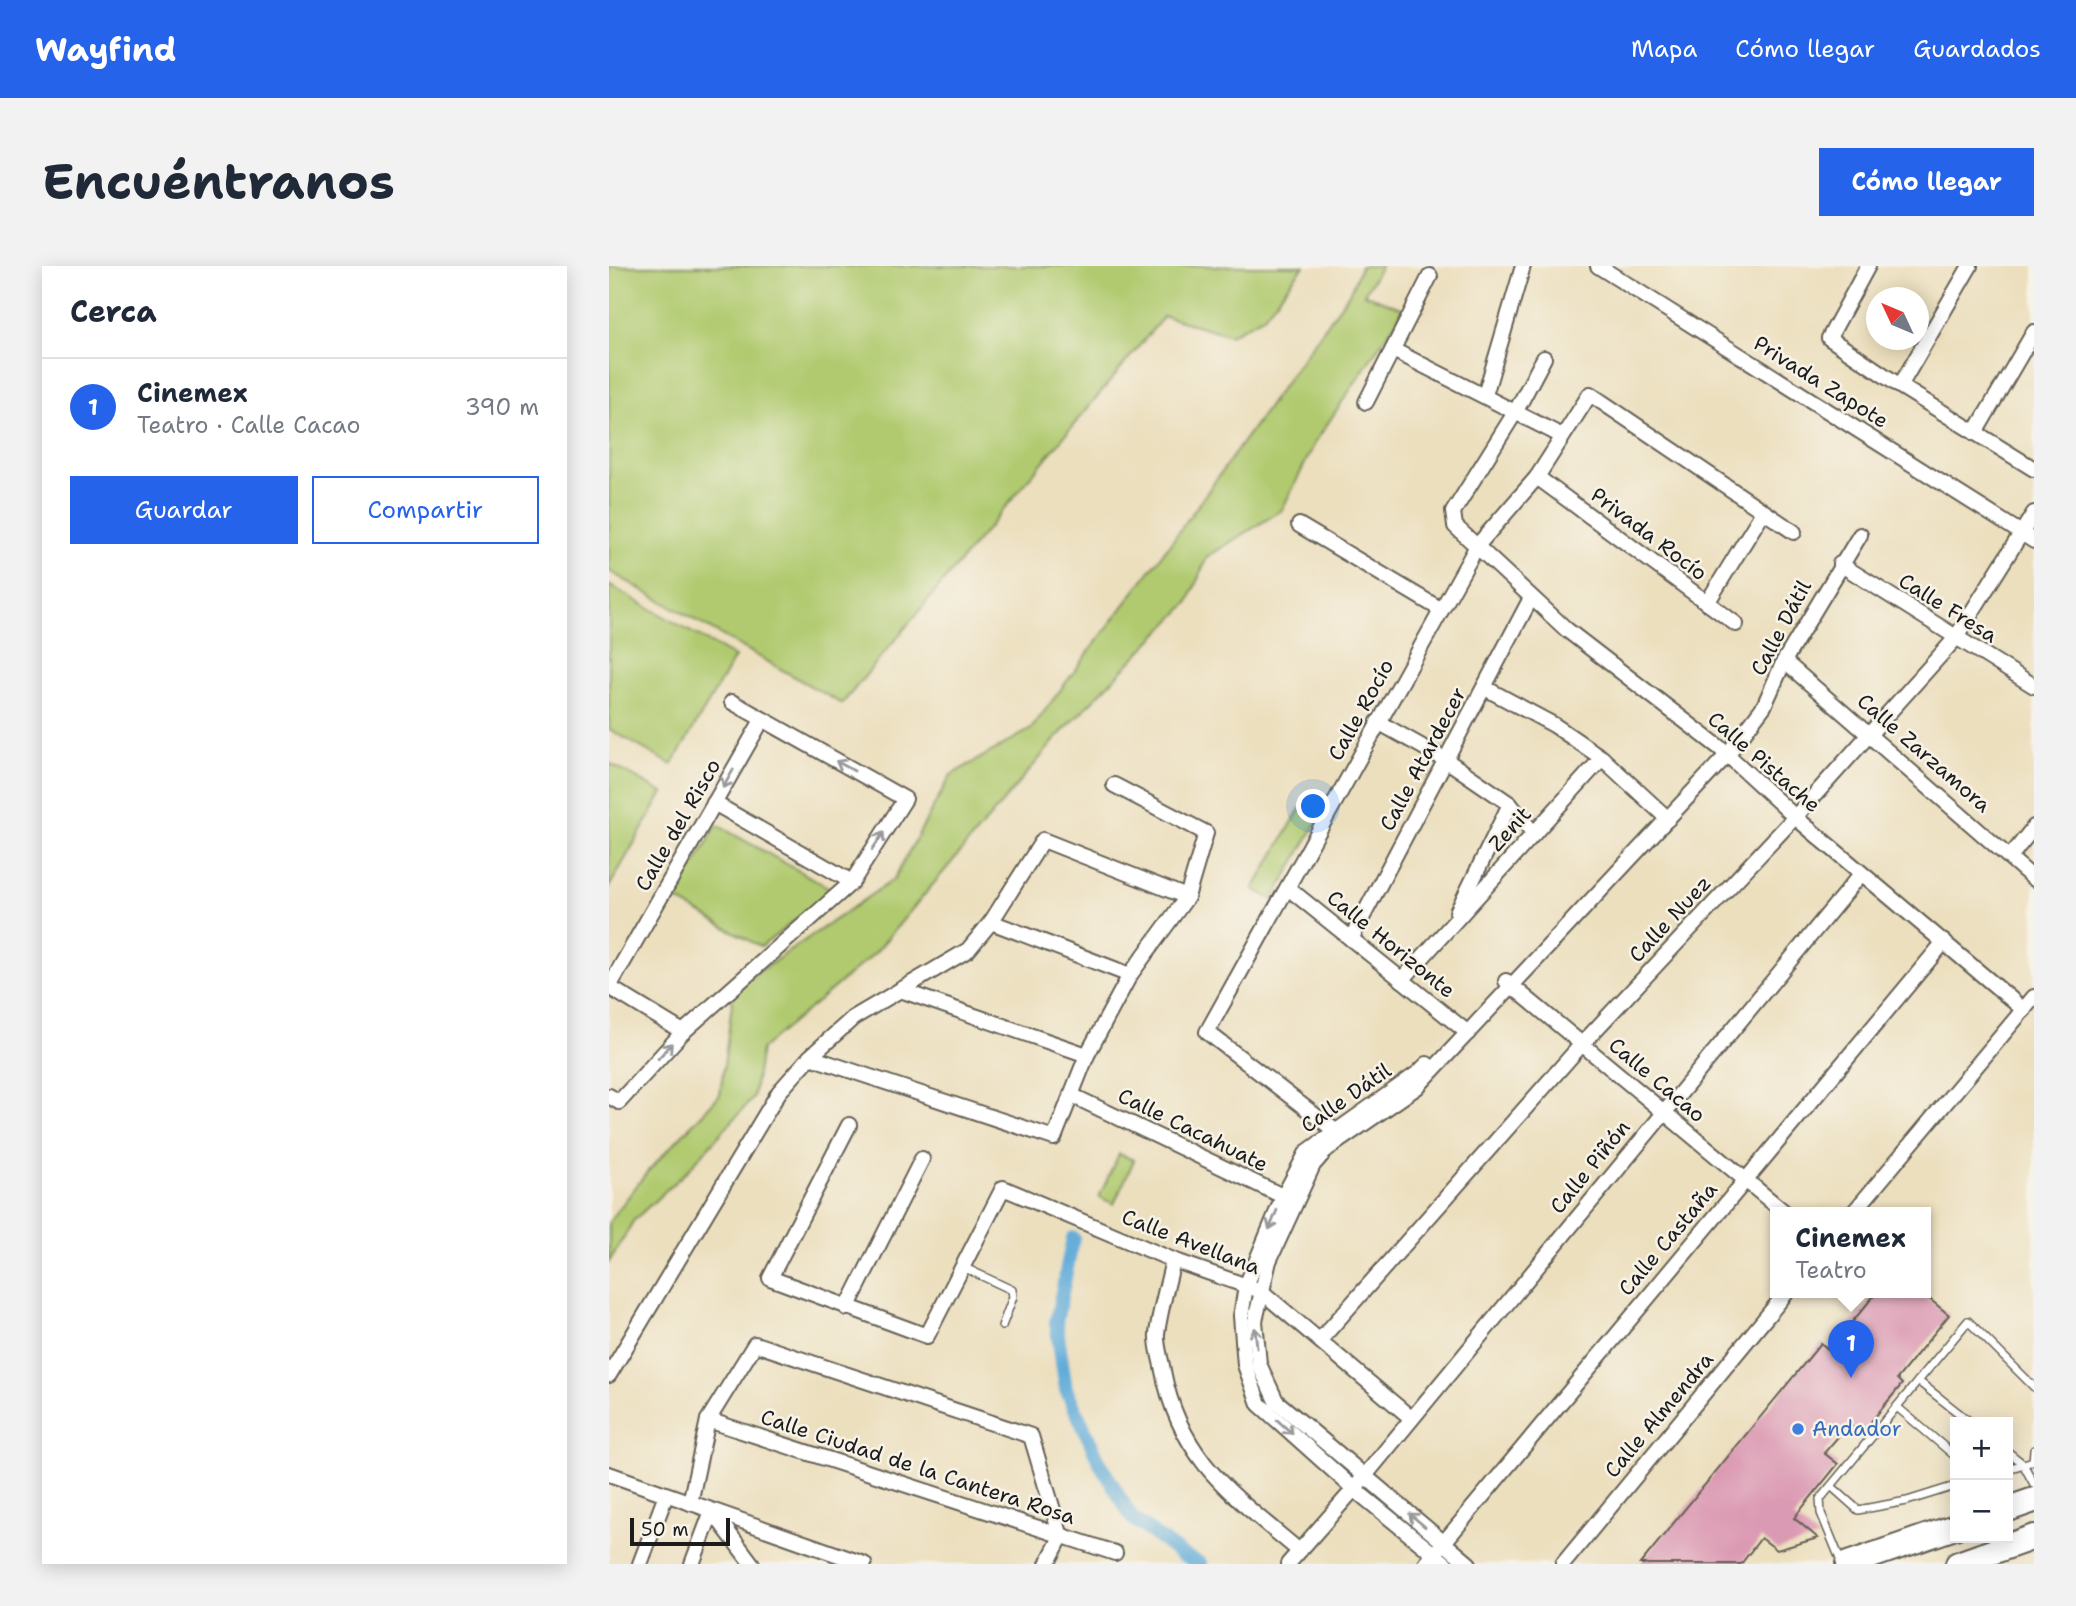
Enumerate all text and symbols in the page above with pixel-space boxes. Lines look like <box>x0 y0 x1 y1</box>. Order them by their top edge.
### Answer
text: Wayfind <box>35 27 176 72</box>
text: Mapa <box>1631 33 1697 65</box>
text: Cómo llegar <box>1735 33 1875 65</box>
text: Guardados <box>1913 33 2041 65</box>
button: Cómo llegar <box>1819 148 2034 216</box>
text: Encuéntranos <box>42 149 395 215</box>
north arrow <box>1866 287 1929 350</box>
text: Cerca <box>70 291 157 332</box>
street label: Privada Zapote <box>1748 329 1894 435</box>
text: Cinemex <box>137 375 248 410</box>
text: 1 <box>88 392 98 422</box>
text: 390 m <box>465 392 539 422</box>
text: Teatro · Calle Cacao <box>137 410 360 440</box>
button: Guardar <box>70 476 298 544</box>
button: Compartir <box>312 476 539 544</box>
street label: Privada Rocío <box>1585 481 1713 587</box>
street label: Calle Fresa <box>1893 567 2003 649</box>
street label: Calle Dátil <box>1744 575 1818 681</box>
street label: Calle Rocío <box>1322 654 1400 766</box>
street label: Calle Atardecer <box>1373 682 1473 836</box>
street label: Calle Zarzamora <box>1851 687 1997 819</box>
street label: Calle Pistache <box>1702 705 1826 819</box>
street label: Calle del Risco <box>629 754 727 896</box>
one-way arrow <box>836 759 856 773</box>
one-way arrow <box>721 768 735 788</box>
your location <box>1296 789 1330 823</box>
street label: Zenit <box>1482 801 1538 857</box>
one-way arrow <box>872 831 886 851</box>
street label: Calle Nuez <box>1623 870 1717 968</box>
street label: Calle Horizonte <box>1321 884 1461 1004</box>
street label: Calle Cacao <box>1603 1031 1711 1129</box>
one-way arrow <box>657 1042 673 1060</box>
street label: Calle Dátil <box>1295 1056 1397 1139</box>
street label: Calle Cacahuate <box>1113 1082 1273 1178</box>
street label: Calle Piñón <box>1544 1114 1637 1220</box>
street label: Calle Castaña <box>1612 1176 1724 1302</box>
street label: Calle Avellana <box>1118 1203 1264 1281</box>
popup <box>1770 1207 1931 1298</box>
one-way arrow <box>1266 1209 1279 1230</box>
text: Cinemex <box>1795 1220 1906 1255</box>
text: Teatro <box>1795 1255 1867 1285</box>
pin: 1 <box>1828 1320 1874 1378</box>
one-way arrow <box>1250 1327 1263 1349</box>
street label: Calle Almendra <box>1598 1346 1720 1484</box>
street label: Calle Ciudad de la Cantera Rosa <box>757 1403 1079 1531</box>
place label: Andador <box>1812 1415 1902 1443</box>
map controls <box>1950 1417 2013 1543</box>
button: + <box>1950 1417 2013 1480</box>
one-way arrow <box>1276 1419 1294 1435</box>
marker: Andador <box>1790 1421 1806 1437</box>
button: − <box>1950 1480 2013 1543</box>
one-way arrow <box>1409 1512 1427 1528</box>
scale bar <box>630 1515 730 1547</box>
text: 50 m <box>641 1517 689 1542</box>

